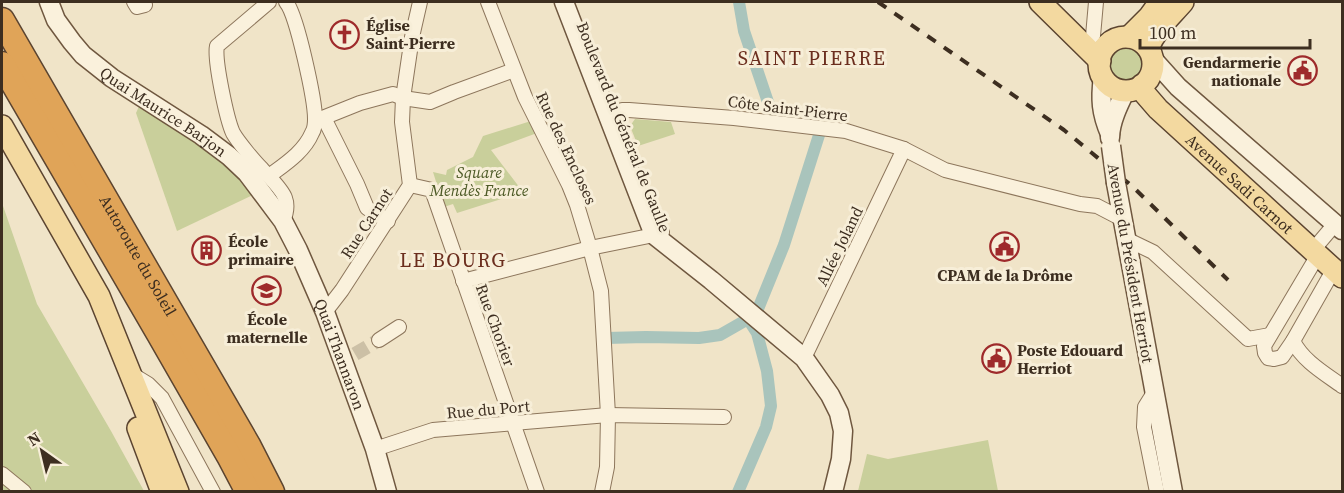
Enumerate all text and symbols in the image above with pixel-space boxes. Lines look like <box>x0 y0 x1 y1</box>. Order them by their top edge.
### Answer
scale bar <box>1140 12 1310 50</box>
place label: Église Saint-Pierre <box>366 14 455 54</box>
church icon: Église Saint-Pierre <box>329 18 361 50</box>
street label: Boulevard du Général de Gaulle <box>572 18 676 236</box>
text: 100 m <box>1149 20 1196 45</box>
district label: SAINT PIERRE <box>738 44 886 72</box>
place label: Gendarmerie nationale <box>1183 51 1281 91</box>
public building icon: Gendarmerie nationale <box>1286 55 1318 87</box>
street label: Quai Maurice Barjon <box>95 62 232 162</box>
street label: Rue des Encloses <box>531 88 603 208</box>
street label: Côte Saint-Pierre <box>727 90 849 126</box>
street label: Avenue Sadi Carnot <box>1181 129 1299 239</box>
park label: Square Mendès France <box>429 161 529 201</box>
street label: Avenue du Président Herriot <box>1103 161 1160 365</box>
street label: Rue Carnot <box>335 183 397 262</box>
street label: Autoroute du Soleil <box>95 191 182 320</box>
street label: Allée Joland <box>810 203 868 289</box>
place label: École primaire <box>228 230 294 270</box>
public building icon: CPAM de la Drôme <box>989 231 1021 263</box>
building icon: École primaire <box>191 234 223 266</box>
district label: LE BOURG <box>400 246 506 274</box>
place label: CPAM de la Drôme <box>937 264 1073 286</box>
school or university icon: École maternelle <box>251 275 283 307</box>
street label: Rue Chorier <box>471 281 521 370</box>
street label: Quai Thannaron <box>309 295 371 413</box>
place label: École maternelle <box>227 308 307 348</box>
place label: Poste Edouard Herriot <box>1017 339 1123 379</box>
public building icon: Poste Edouard Herriot <box>980 343 1012 375</box>
street label: Rue du Port <box>445 394 531 424</box>
north arrow <box>12 421 72 481</box>
text: N <box>23 426 45 451</box>

